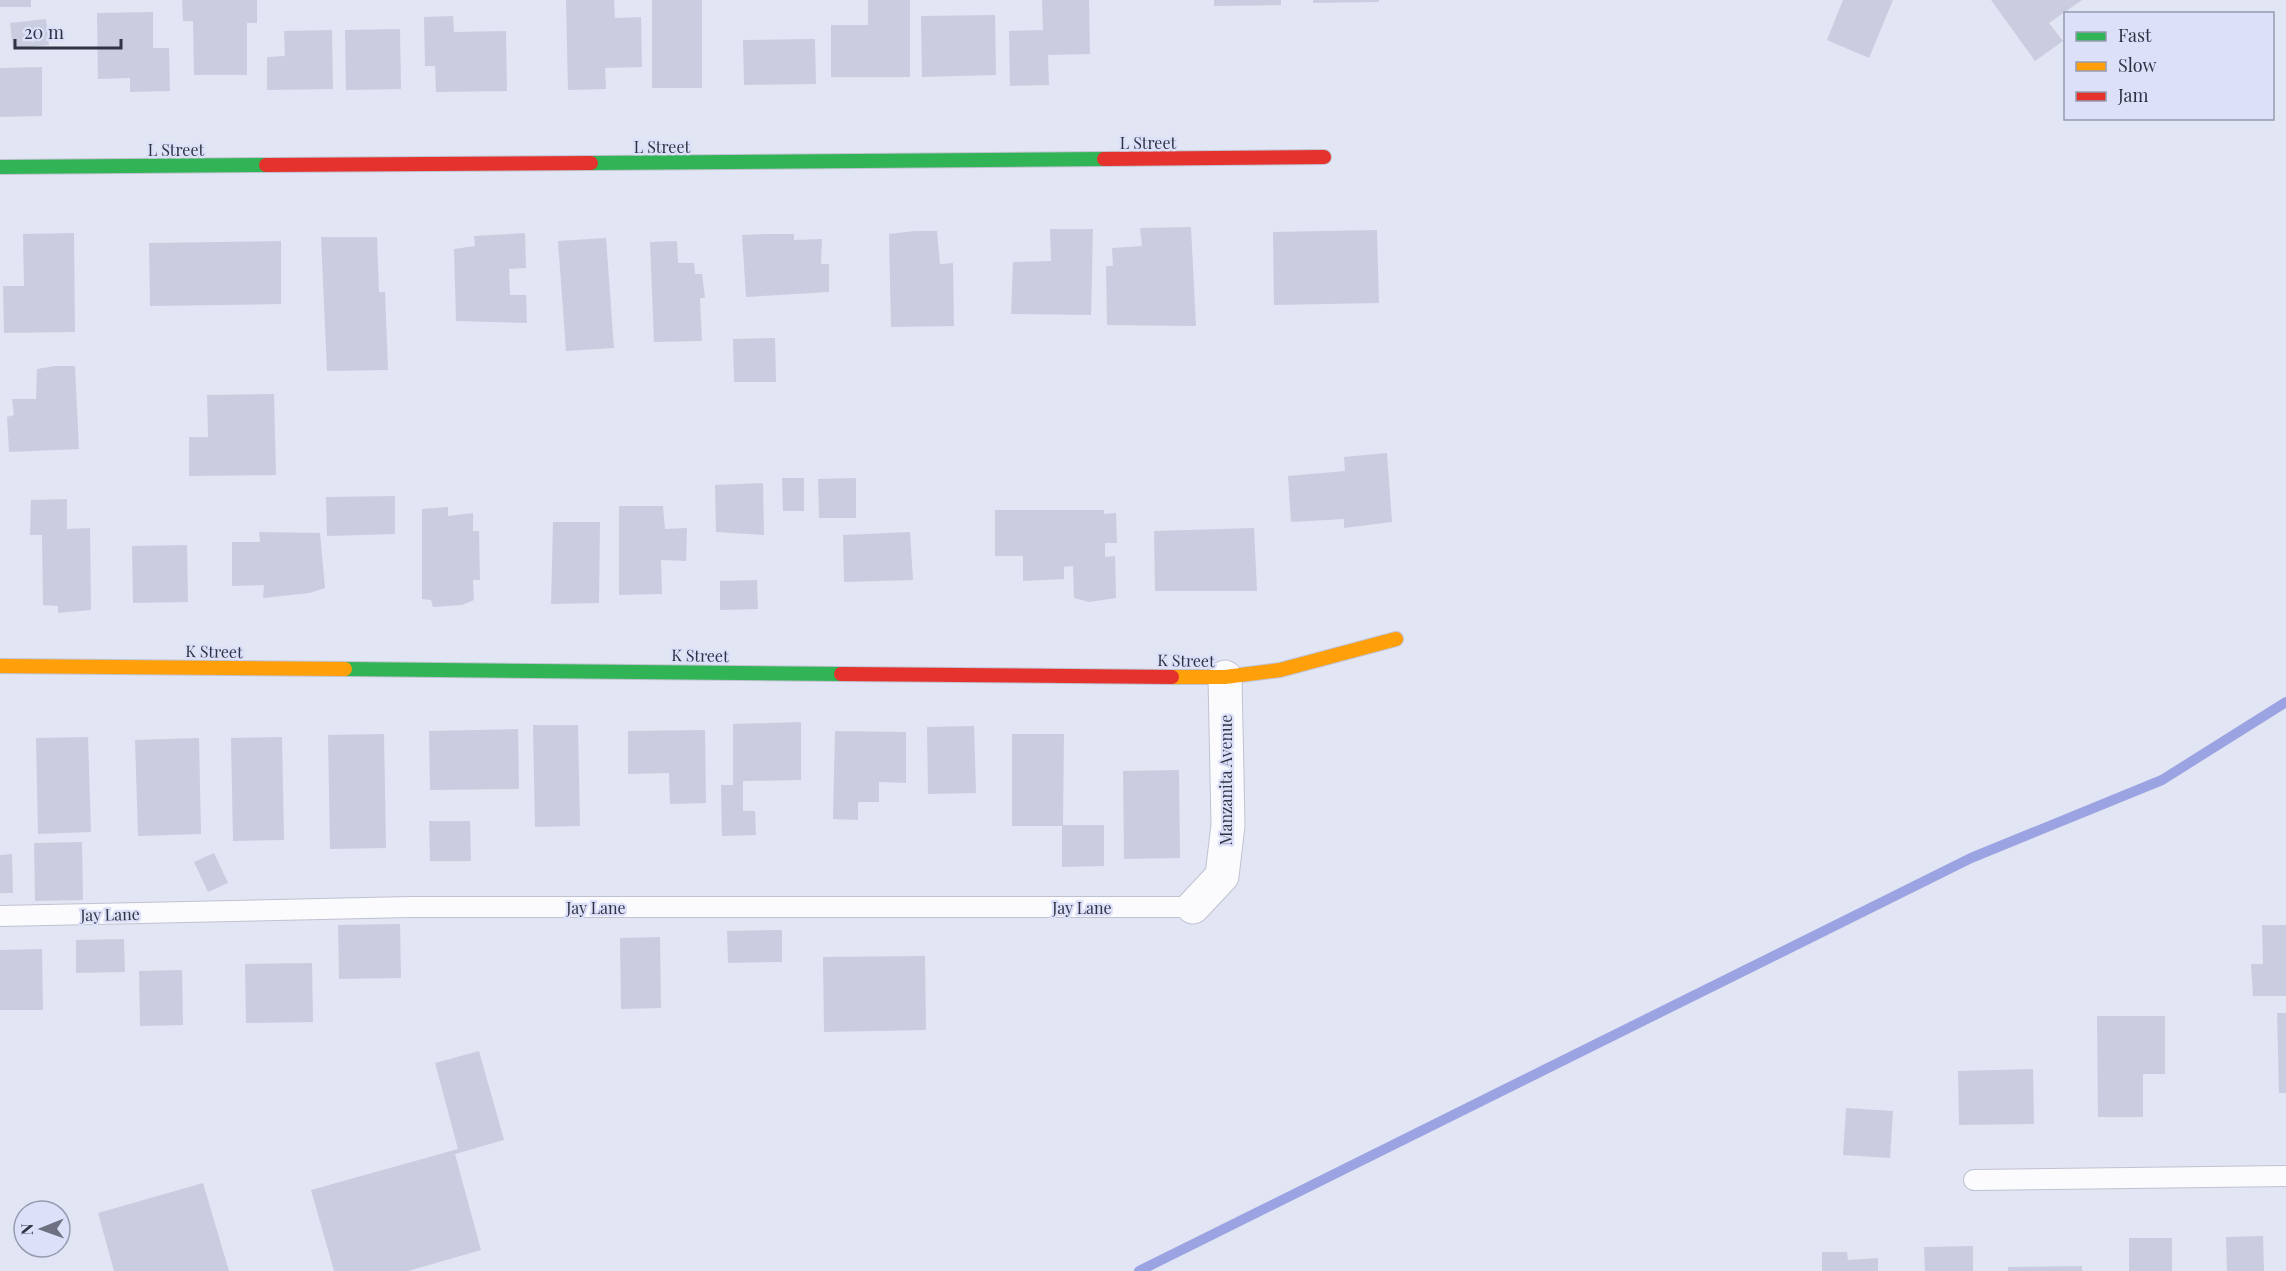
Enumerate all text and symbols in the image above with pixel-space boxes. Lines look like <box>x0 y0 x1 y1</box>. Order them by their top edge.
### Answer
scale bar <box>15 12 122 50</box>
legend <box>2064 12 2274 120</box>
text: 20 m <box>24 20 64 44</box>
text: Fast <box>2118 23 2152 47</box>
text: Slow <box>2118 53 2156 77</box>
text: Jam <box>2117 83 2148 107</box>
street label: L Street <box>1120 132 1177 153</box>
street label: L Street <box>634 136 691 157</box>
street label: L Street <box>148 139 205 160</box>
street label: K Street <box>185 640 243 662</box>
street label: K Street <box>671 644 729 666</box>
street label: K Street <box>1157 649 1215 671</box>
street label: Manzanita Avenue <box>1215 715 1236 845</box>
street label: Jay Lane <box>565 897 626 918</box>
street label: Jay Lane <box>1051 897 1112 918</box>
street label: Jay Lane <box>79 903 140 925</box>
north arrow <box>12 1199 72 1259</box>
text: N <box>16 1223 37 1235</box>

